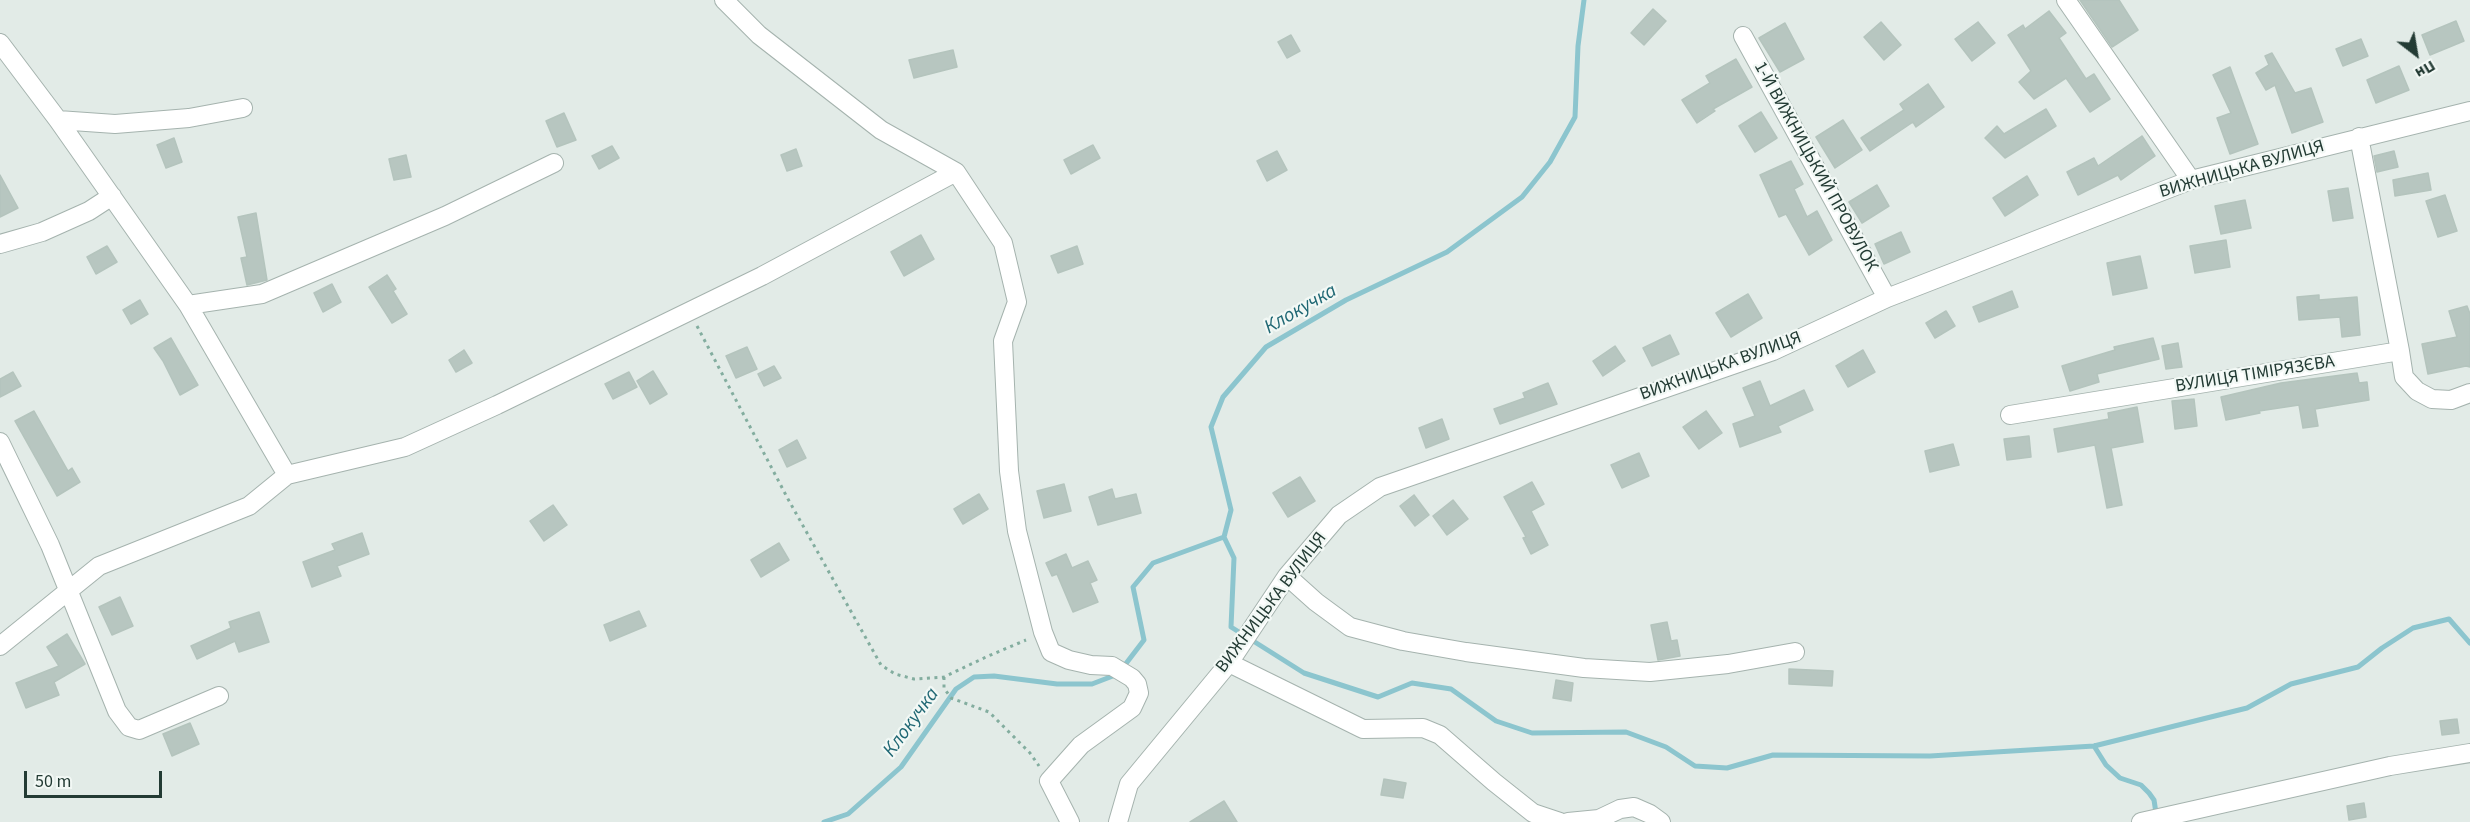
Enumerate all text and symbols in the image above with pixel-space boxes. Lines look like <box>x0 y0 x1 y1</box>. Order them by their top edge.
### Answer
north arrow <box>2386 24 2446 84</box>
text: Пн <box>2411 55 2439 84</box>
street label: 1-Й ВИЖНИЦЬКИЙ ПРОВУЛОК <box>1748 58 1882 276</box>
street label: ВИЖНИЦЬКА ВУЛИЦЯ <box>2157 136 2327 204</box>
water label: Клокучка <box>1260 280 1342 340</box>
street label: ВИЖНИЦЬКА ВУЛИЦЯ <box>1637 328 1805 406</box>
street label: ВУЛИЦЯ ТІМІРЯЗЄВА <box>2174 352 2336 398</box>
street label: ВИЖНИЦЬКА ВУЛИЦЯ <box>1212 528 1332 678</box>
water label: Клокучка <box>879 684 945 762</box>
scale bar <box>27 759 165 797</box>
text: 50 m <box>35 769 71 794</box>

